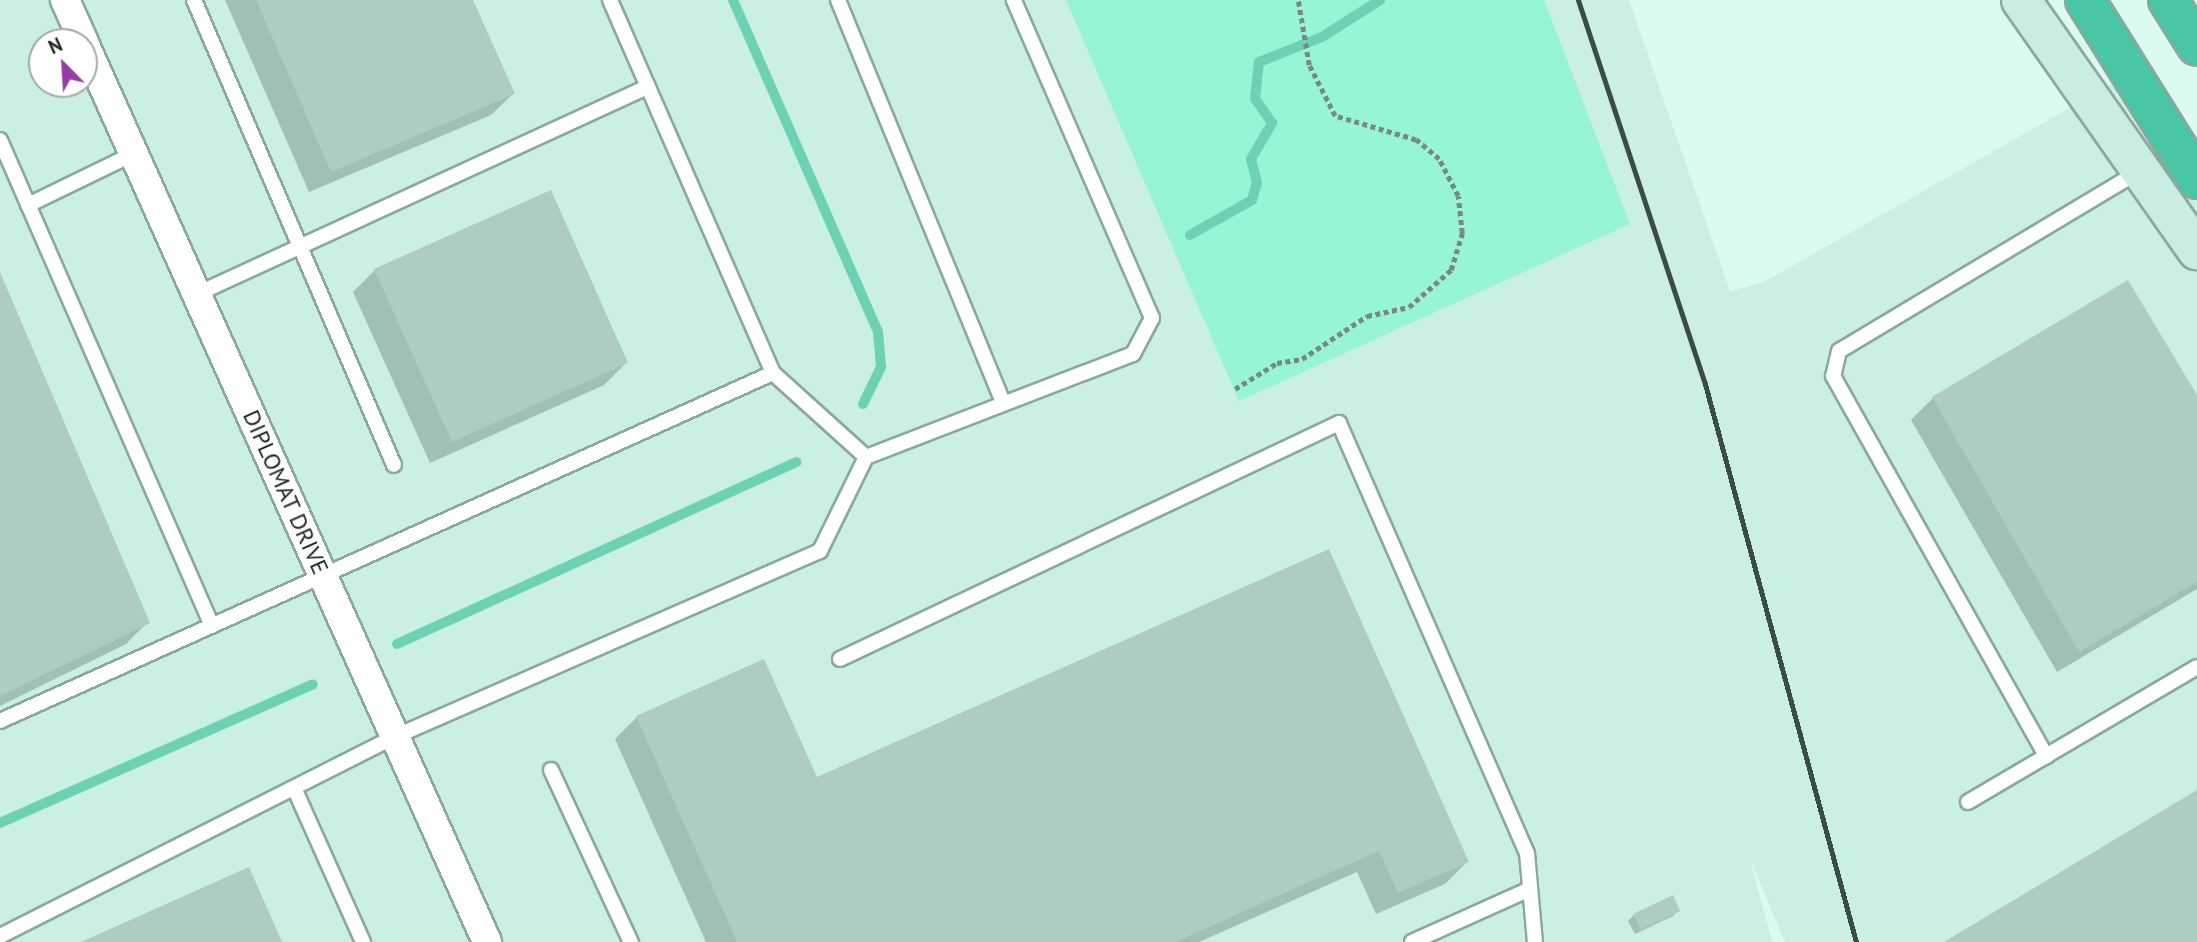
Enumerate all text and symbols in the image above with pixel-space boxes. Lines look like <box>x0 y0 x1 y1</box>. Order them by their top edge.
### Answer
north arrow <box>28 28 98 98</box>
text: N <box>45 32 66 59</box>
street label: DIPLOMAT DRIVE <box>237 405 335 579</box>

